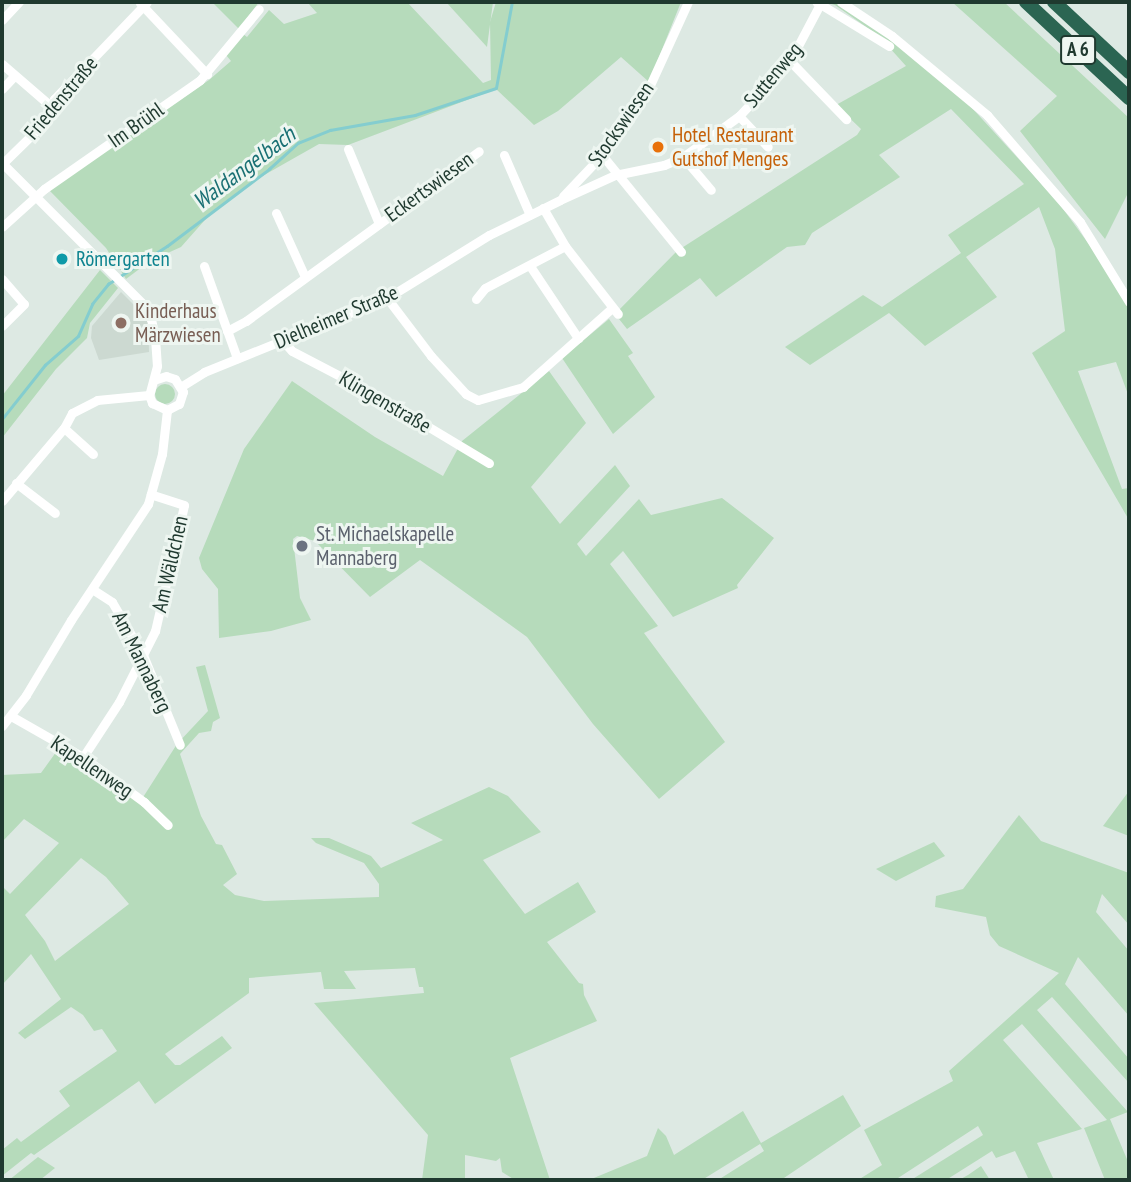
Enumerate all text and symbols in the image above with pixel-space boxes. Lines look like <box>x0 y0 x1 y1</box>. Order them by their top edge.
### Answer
road number: A 6 <box>1059 34 1097 66</box>
street label: Suttenweg <box>739 37 807 113</box>
street label: Friedenstraße <box>19 51 103 145</box>
street label: Stockswiesen <box>583 77 659 171</box>
street label: Im Brühl <box>103 97 169 153</box>
water label: Waldangelbach <box>187 121 301 215</box>
place label: Hotel Restaurant Gutshof Menges <box>672 122 793 172</box>
marker: Hotel Restaurant Gutshof Menges <box>650 139 666 155</box>
street label: Eckertswiesen <box>380 147 478 227</box>
place label: Römergarten <box>76 246 170 272</box>
marker: Römergarten <box>54 251 70 267</box>
street label: Dielheimer Straße <box>270 280 402 354</box>
place label: Kinderhaus Märzwiesen <box>135 298 221 348</box>
marker: Kinderhaus Märzwiesen <box>113 315 129 331</box>
street label: Klingenstraße <box>335 366 435 438</box>
street label: Am Wäldchen <box>147 513 193 615</box>
place label: St. Michaelskapelle Mannaberg <box>316 521 455 571</box>
marker: St. Michaelskapelle Mannaberg <box>294 538 310 554</box>
street label: Am Mannaberg <box>107 607 177 717</box>
street label: Kapellenweg <box>46 730 138 804</box>

